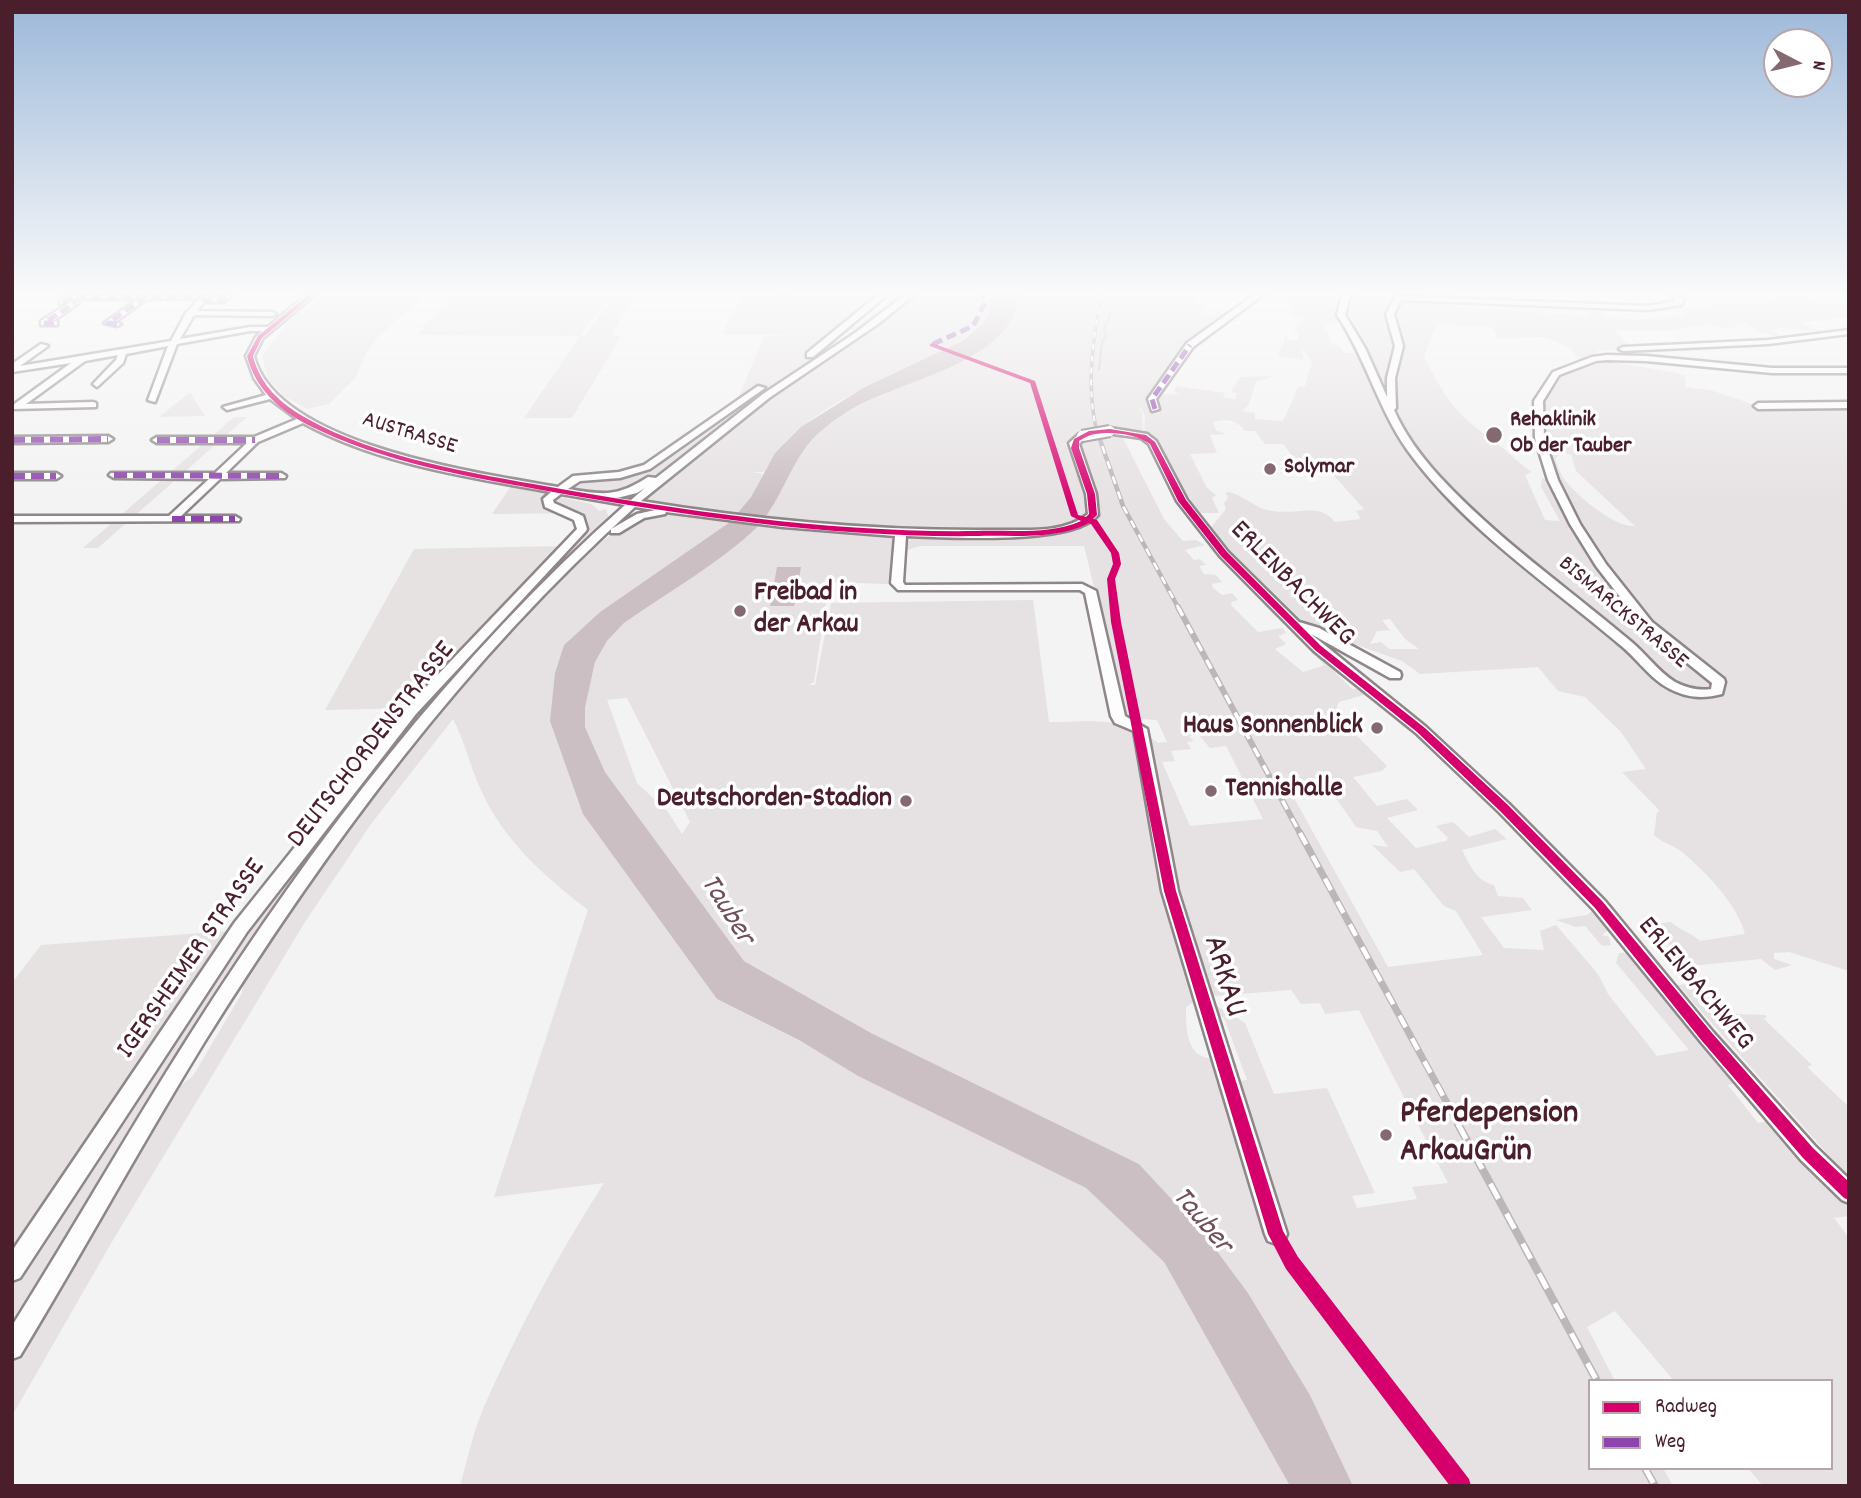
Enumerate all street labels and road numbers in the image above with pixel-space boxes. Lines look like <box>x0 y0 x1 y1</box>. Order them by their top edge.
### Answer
street label: AUSTRASSE <box>358 408 460 462</box>
street label: ERLENBACHWEG <box>1221 515 1361 655</box>
street label: BISMARCKSTRASSE <box>1551 552 1693 676</box>
street label: DEUTSCHORDENSTRASSE <box>282 636 464 856</box>
street label: IGERSHEIMER STRASSE <box>111 854 275 1066</box>
street label: ERLENBACHWEG <box>1628 911 1760 1059</box>
street label: ARKAU <box>1191 931 1253 1023</box>

